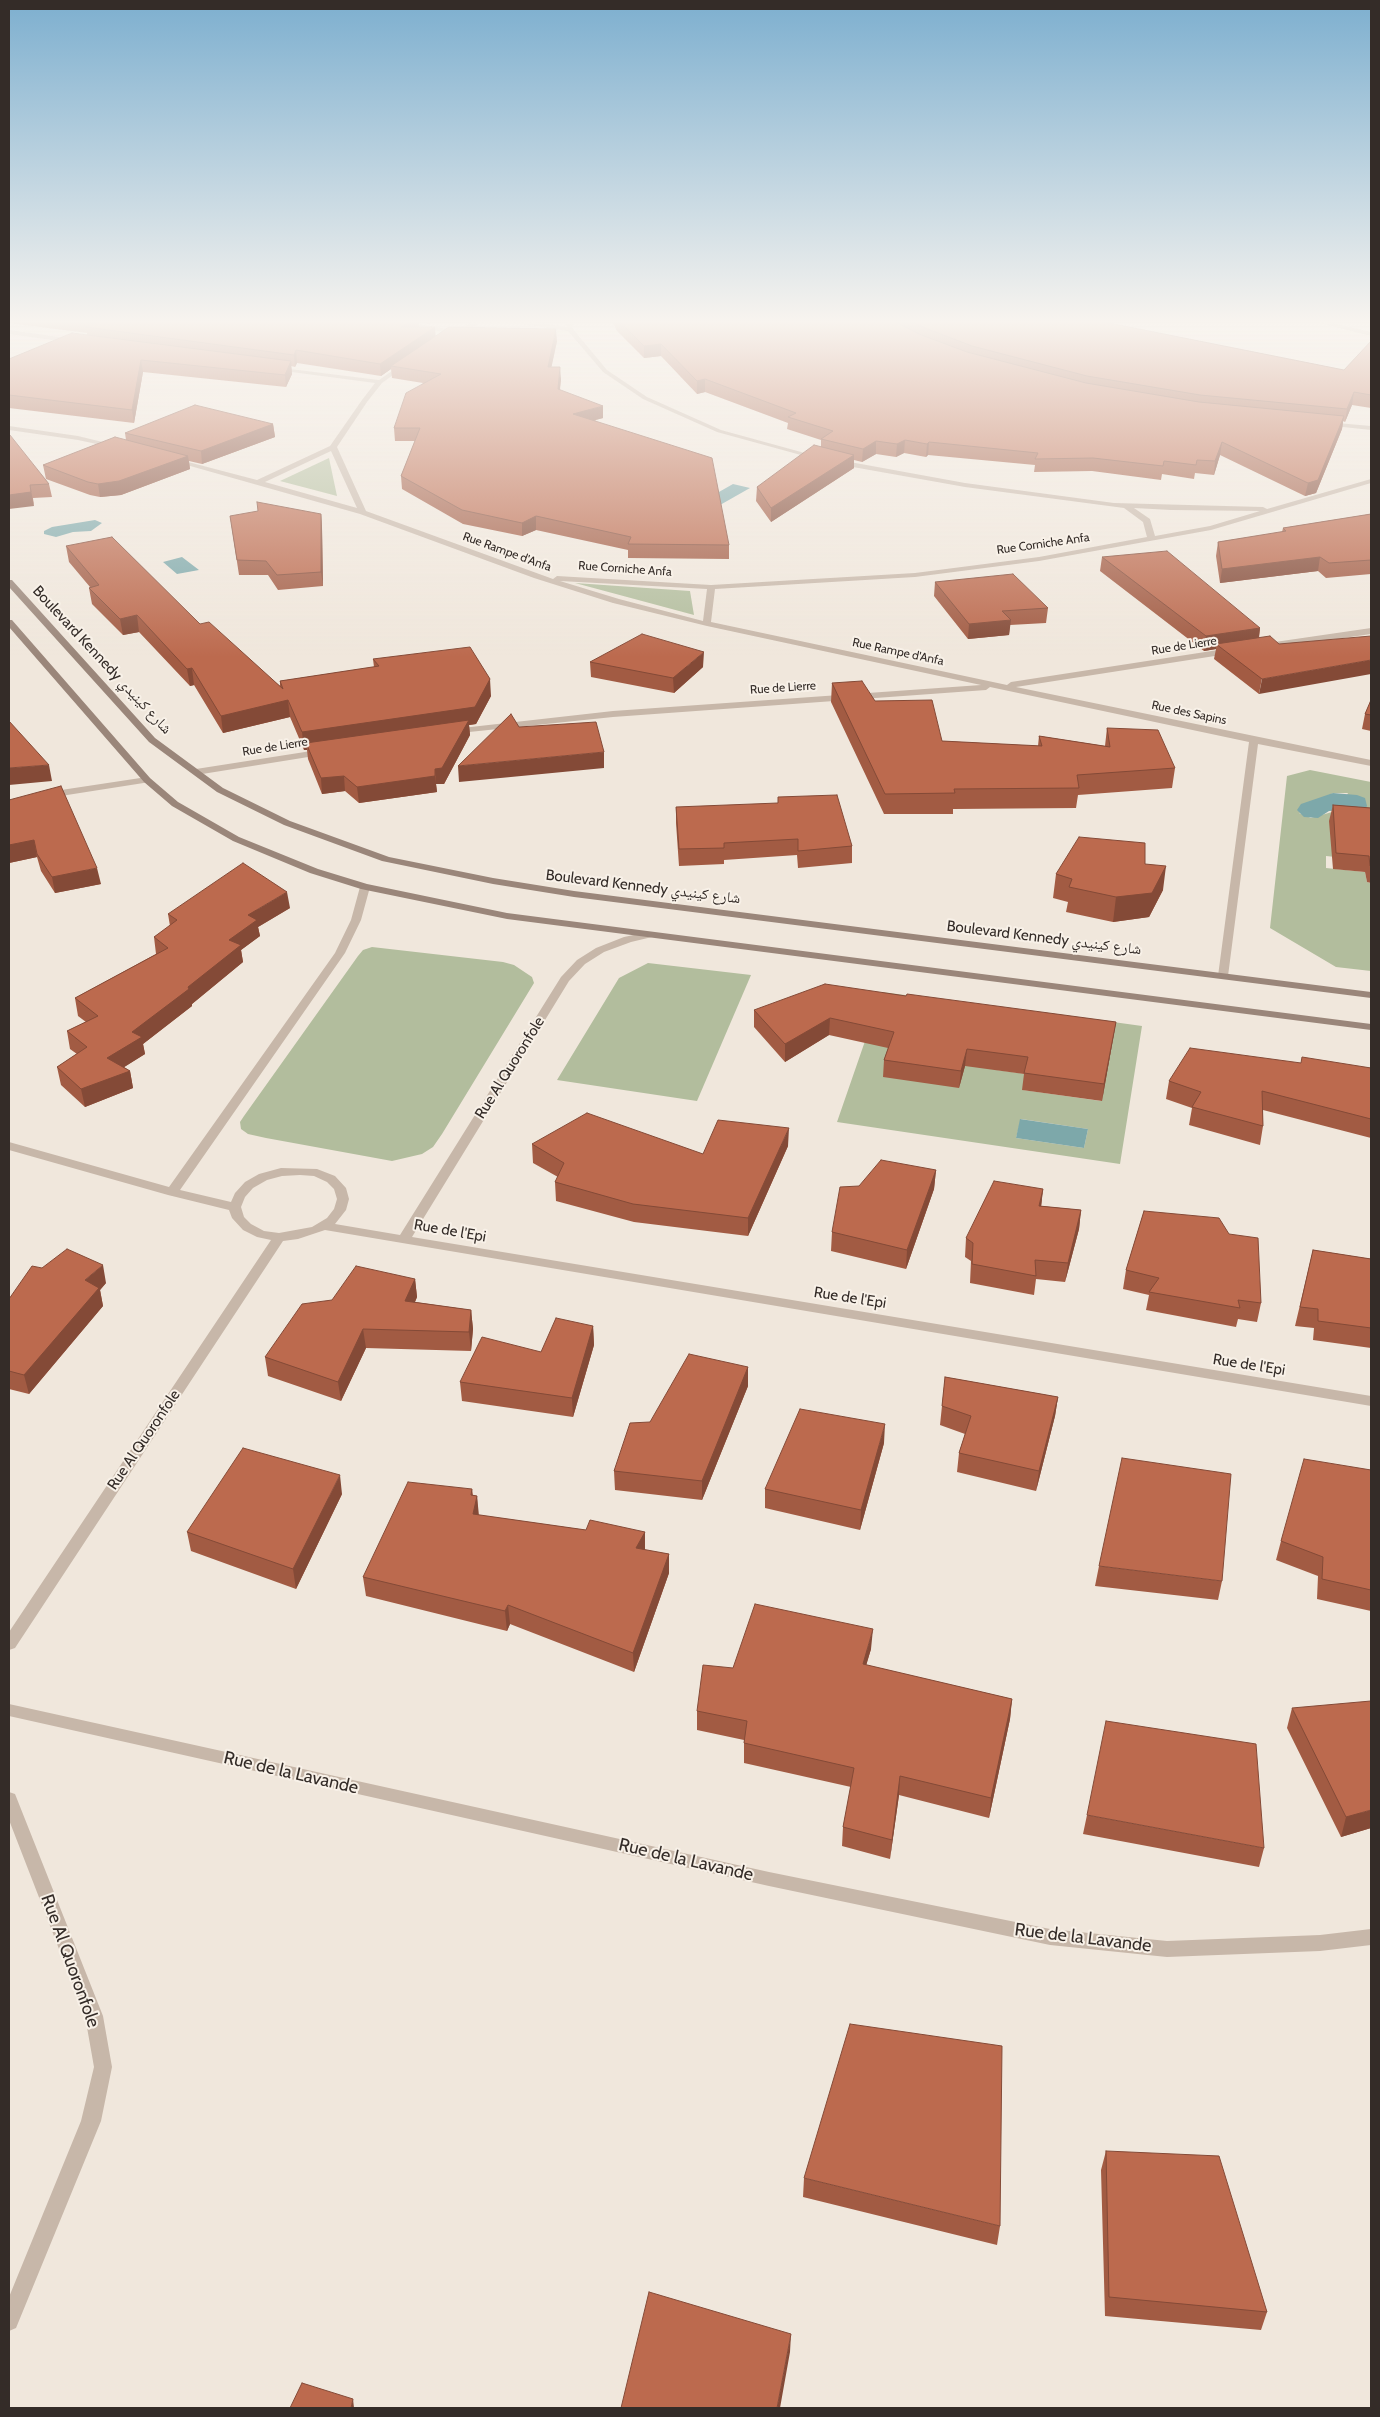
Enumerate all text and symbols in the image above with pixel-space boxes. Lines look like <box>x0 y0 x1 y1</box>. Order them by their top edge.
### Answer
street label: Rue Rampe d'Anfa <box>461 529 553 575</box>
street label: Rue Corniche Anfa <box>996 530 1090 558</box>
street label: Rue Corniche Anfa <box>578 559 672 579</box>
street label: Boulevard Kennedy شارع كينيدي <box>29 582 175 738</box>
street label: Rue de Lierre <box>1150 634 1218 658</box>
street label: Rue Rampe d'Anfa <box>851 635 945 669</box>
street label: Rue de Lierre <box>750 679 816 697</box>
street label: Rue des Sapins <box>1150 698 1228 728</box>
street label: Rue de Lierre <box>241 735 309 759</box>
street label: Boulevard Kennedy شارع كينيدي <box>545 866 741 908</box>
street label: Boulevard Kennedy شارع كينيدي <box>946 917 1142 959</box>
street label: Rue Al Quoronfole <box>471 1014 549 1122</box>
street label: Rue de l'Epi <box>413 1216 487 1246</box>
street label: Rue de l'Epi <box>813 1283 887 1313</box>
street label: Rue de l'Epi <box>1212 1350 1286 1380</box>
street label: Rue Al Quoronfole <box>104 1387 184 1493</box>
street label: Rue de la Lavande <box>222 1747 360 1799</box>
street label: Rue de la Lavande <box>617 1834 755 1886</box>
street label: Rue Al Quoronfole <box>36 1891 104 2031</box>
street label: Rue de la Lavande <box>1013 1919 1153 1957</box>

